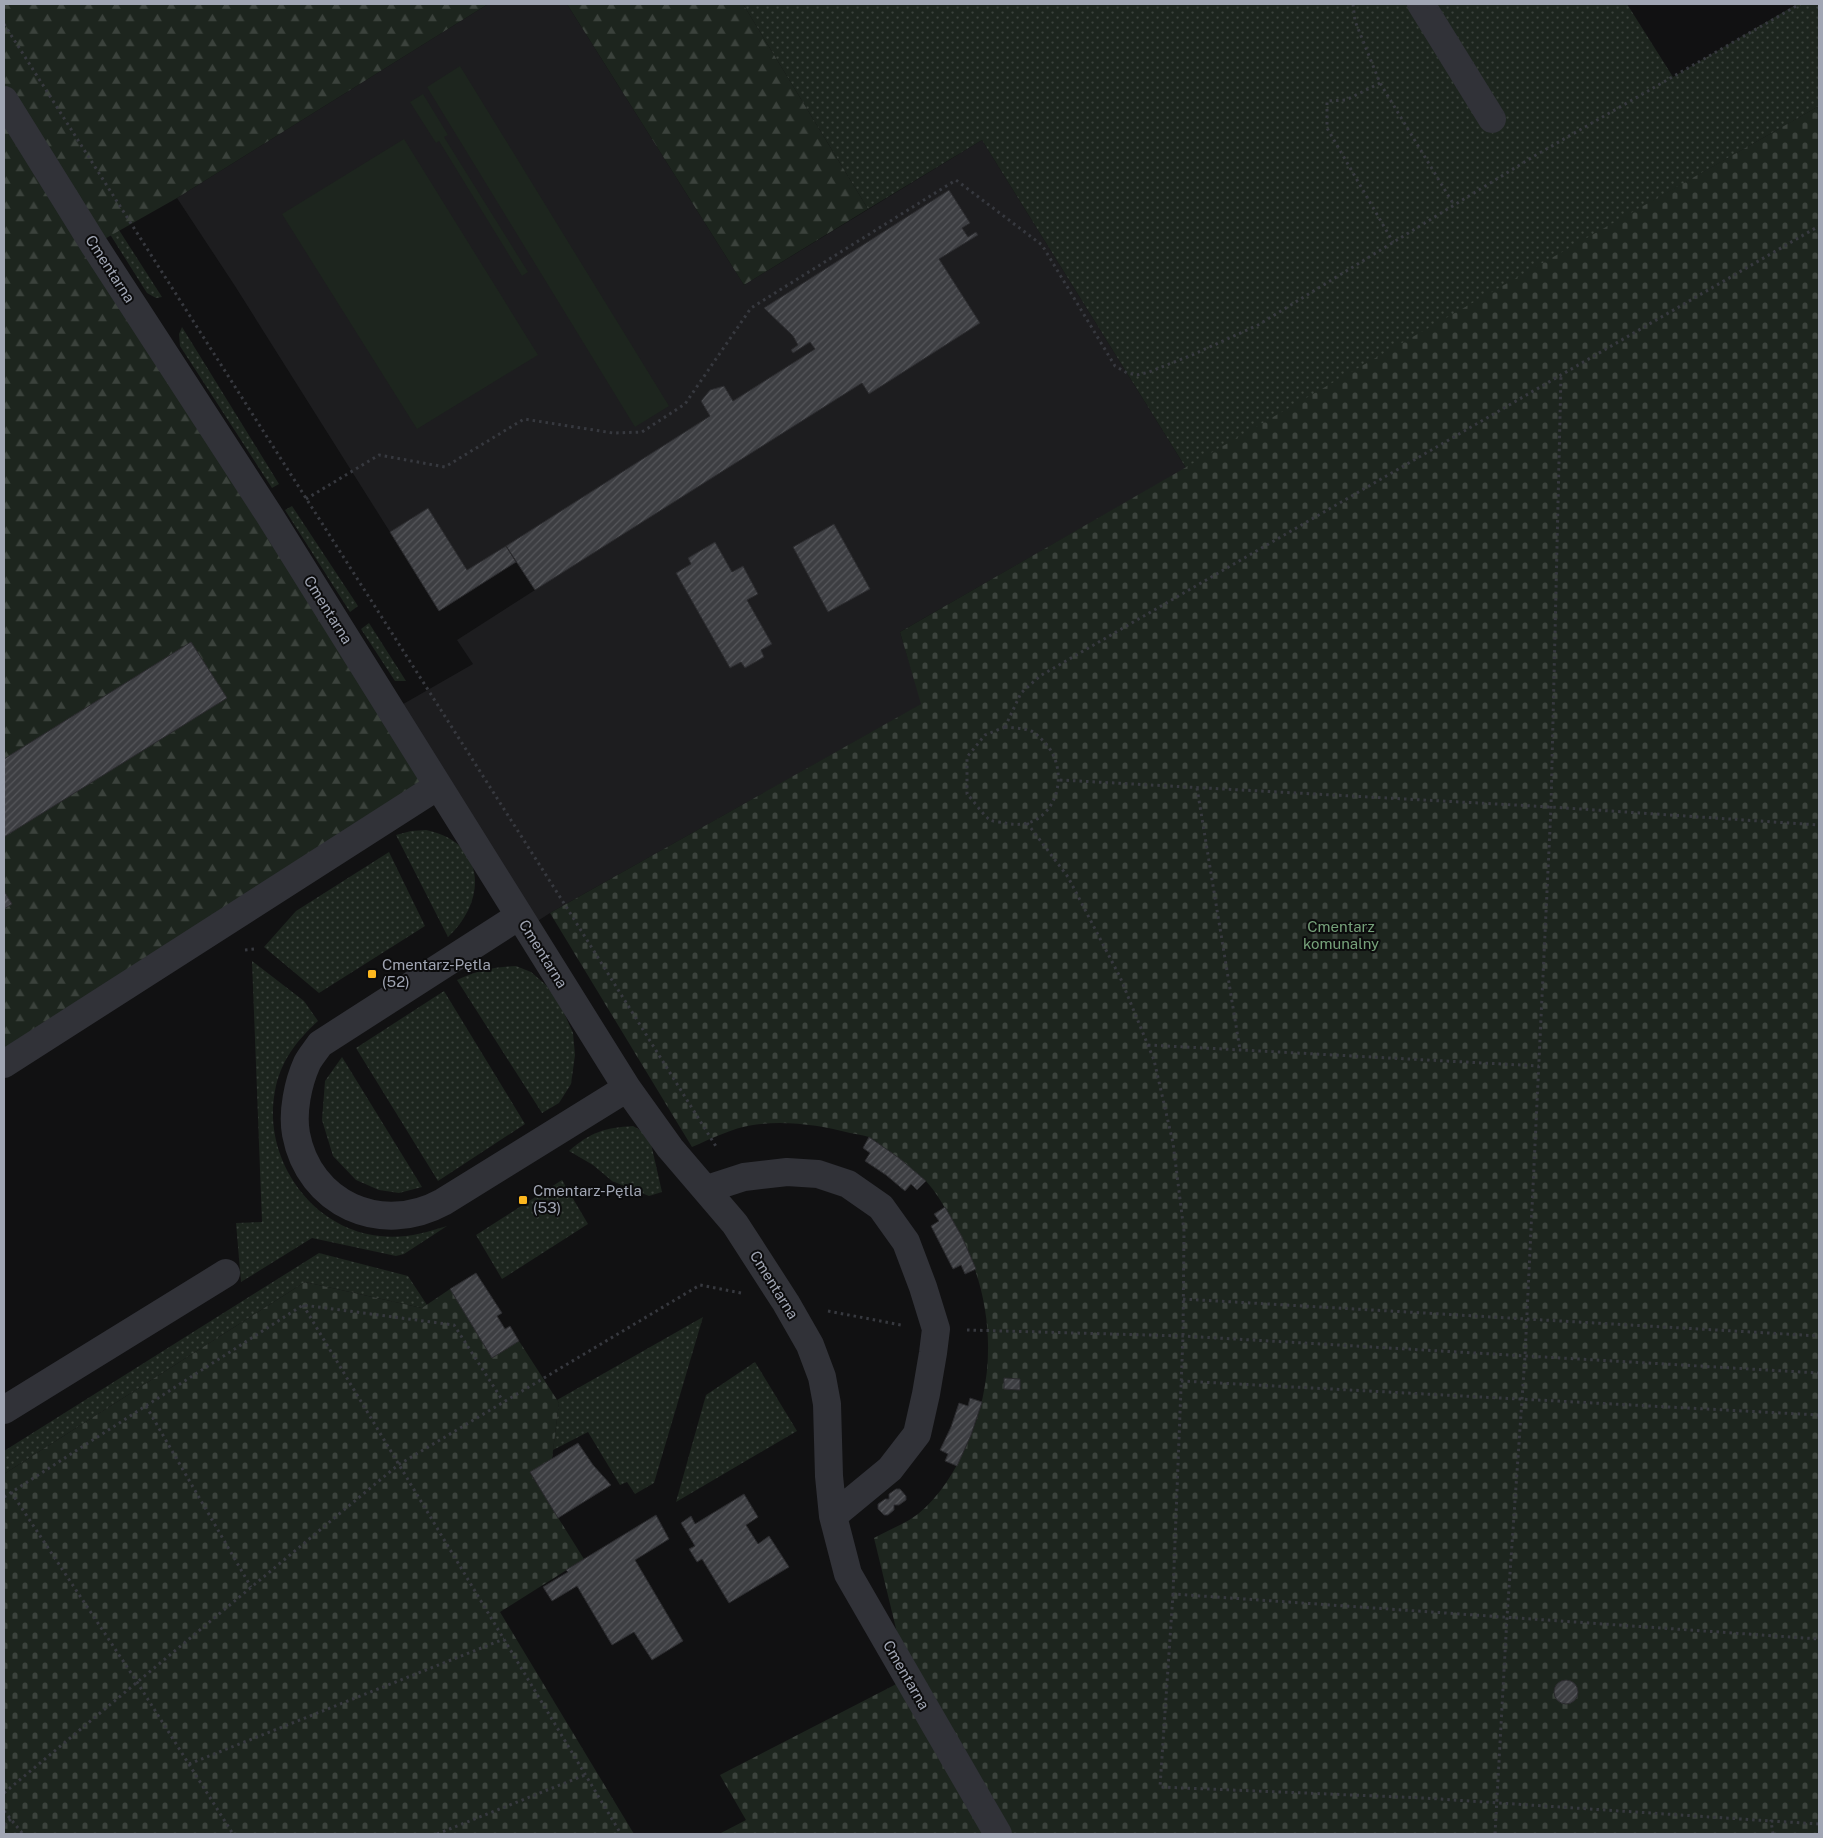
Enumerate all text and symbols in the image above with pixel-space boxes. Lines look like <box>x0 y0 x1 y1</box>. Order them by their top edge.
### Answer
street label: Cmentarna <box>82 232 139 306</box>
street label: Cmentarna <box>301 573 356 647</box>
street label: Cmentarna <box>516 917 571 991</box>
park label: Cmentarz komunalny <box>1303 918 1379 952</box>
place label: Cmentarz-Pętla (52) <box>382 956 491 990</box>
marker: Cmentarz-Pętla (52) <box>366 968 378 980</box>
place label: Cmentarz-Pętla (53) <box>533 1182 642 1216</box>
marker: Cmentarz-Pętla (53) <box>517 1194 529 1206</box>
street label: Cmentarna <box>747 1248 802 1322</box>
street label: Cmentarna <box>880 1637 933 1712</box>

